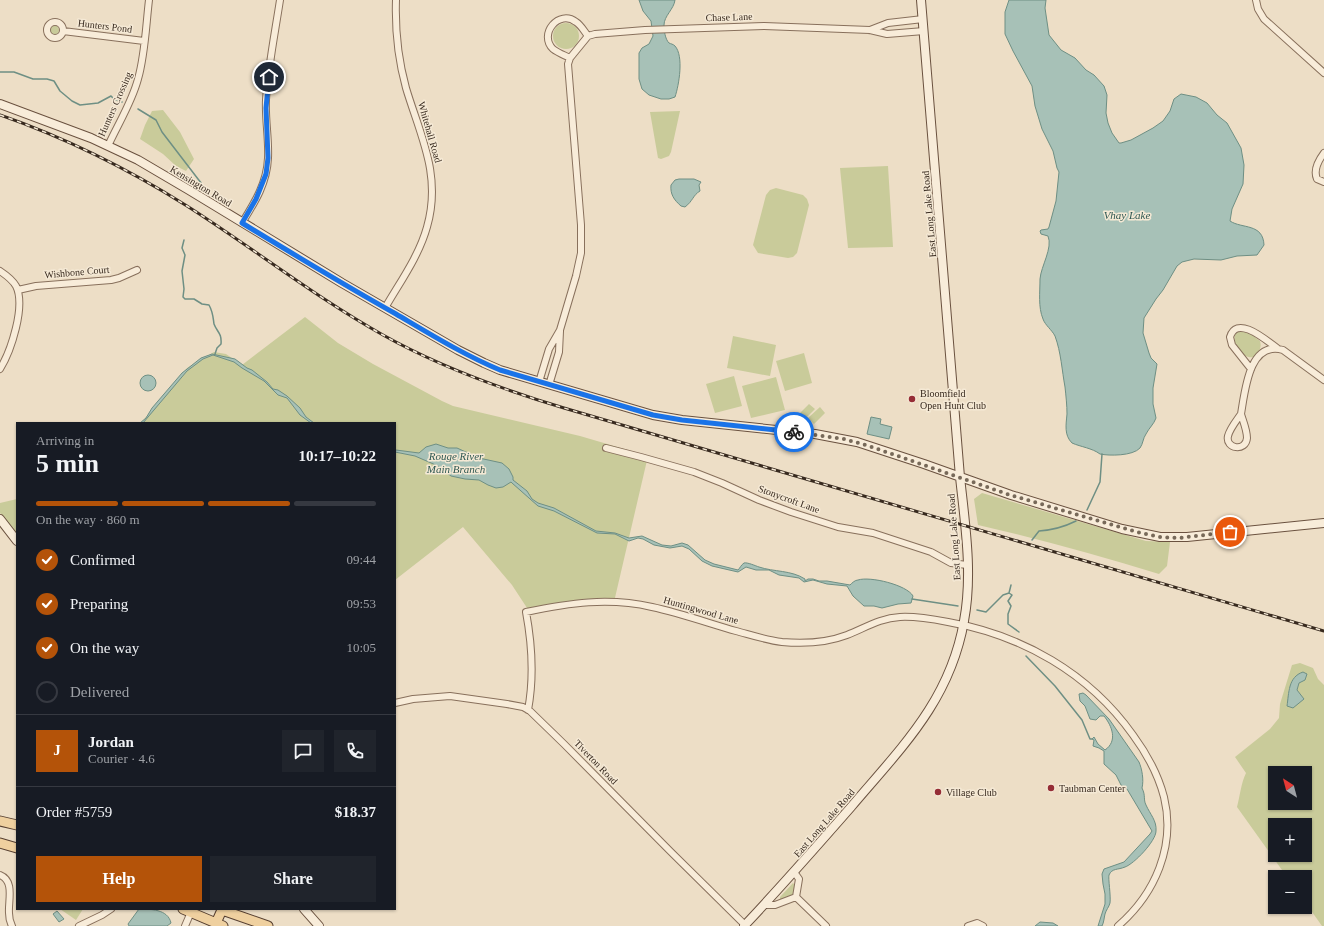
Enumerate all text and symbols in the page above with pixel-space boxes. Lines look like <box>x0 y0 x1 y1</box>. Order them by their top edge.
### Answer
street label: Chase Lane <box>705 11 753 23</box>
street label: Hunters Pond <box>77 17 133 35</box>
pin <box>252 60 286 94</box>
icon: home <box>258 66 280 88</box>
street label: Hunters Crossing <box>96 70 134 138</box>
street label: Whitehall Road <box>416 100 444 164</box>
street label: Kensington Road <box>168 163 234 209</box>
street label: East Long Lake Road <box>920 170 938 258</box>
water label: Vhay Lake <box>1104 209 1150 221</box>
street label: Wishbone Court <box>44 264 110 280</box>
place label: Bloomfield Open Hunt Club <box>920 388 986 411</box>
marker: Bloomfield Open Hunt Club <box>907 394 917 404</box>
courier <box>774 412 814 452</box>
icon: bike <box>783 421 805 443</box>
text: Arriving in <box>36 433 94 448</box>
text: 10:17–10:22 <box>299 448 376 464</box>
text: 5 min <box>36 449 99 478</box>
water label: Rouge River Main Branch <box>426 450 486 475</box>
street label: Stonycroft Lane <box>757 483 822 515</box>
street label: East Long Lake Road <box>945 493 963 581</box>
text: On the way · 860 m <box>36 512 140 527</box>
pin <box>1213 515 1247 549</box>
icon: bag <box>1219 521 1241 543</box>
icon: check <box>36 549 58 571</box>
text: Confirmed <box>70 552 135 568</box>
text: 09:44 <box>346 552 376 567</box>
icon: check <box>36 593 58 615</box>
street label: Huntingwood Lane <box>662 594 740 626</box>
text: Preparing <box>70 596 128 612</box>
text: 09:53 <box>346 596 376 611</box>
icon: check <box>36 637 58 659</box>
text: On the way <box>70 640 139 656</box>
text: 10:05 <box>346 640 376 655</box>
text: Delivered <box>70 684 129 700</box>
button: chat <box>282 730 324 772</box>
button: phone <box>334 730 376 772</box>
text: Jordan <box>88 734 134 750</box>
street label: Tiverton Road <box>572 737 620 787</box>
text: J <box>53 742 61 758</box>
text: Courier · 4.6 <box>88 751 155 766</box>
north arrow <box>1268 766 1312 810</box>
map controls <box>1268 766 1312 914</box>
marker: Taubman Center <box>1046 783 1056 793</box>
place label: Taubman Center <box>1059 783 1126 794</box>
street label: East Long Lake Road <box>791 787 857 859</box>
marker: Village Club <box>933 787 943 797</box>
place label: Village Club <box>946 787 997 798</box>
text: Order #5759 <box>36 804 112 820</box>
text: $18.37 <box>335 804 376 820</box>
button: + <box>1268 818 1312 862</box>
button: Help <box>36 856 202 902</box>
button: Share <box>210 856 376 902</box>
button: − <box>1268 870 1312 914</box>

